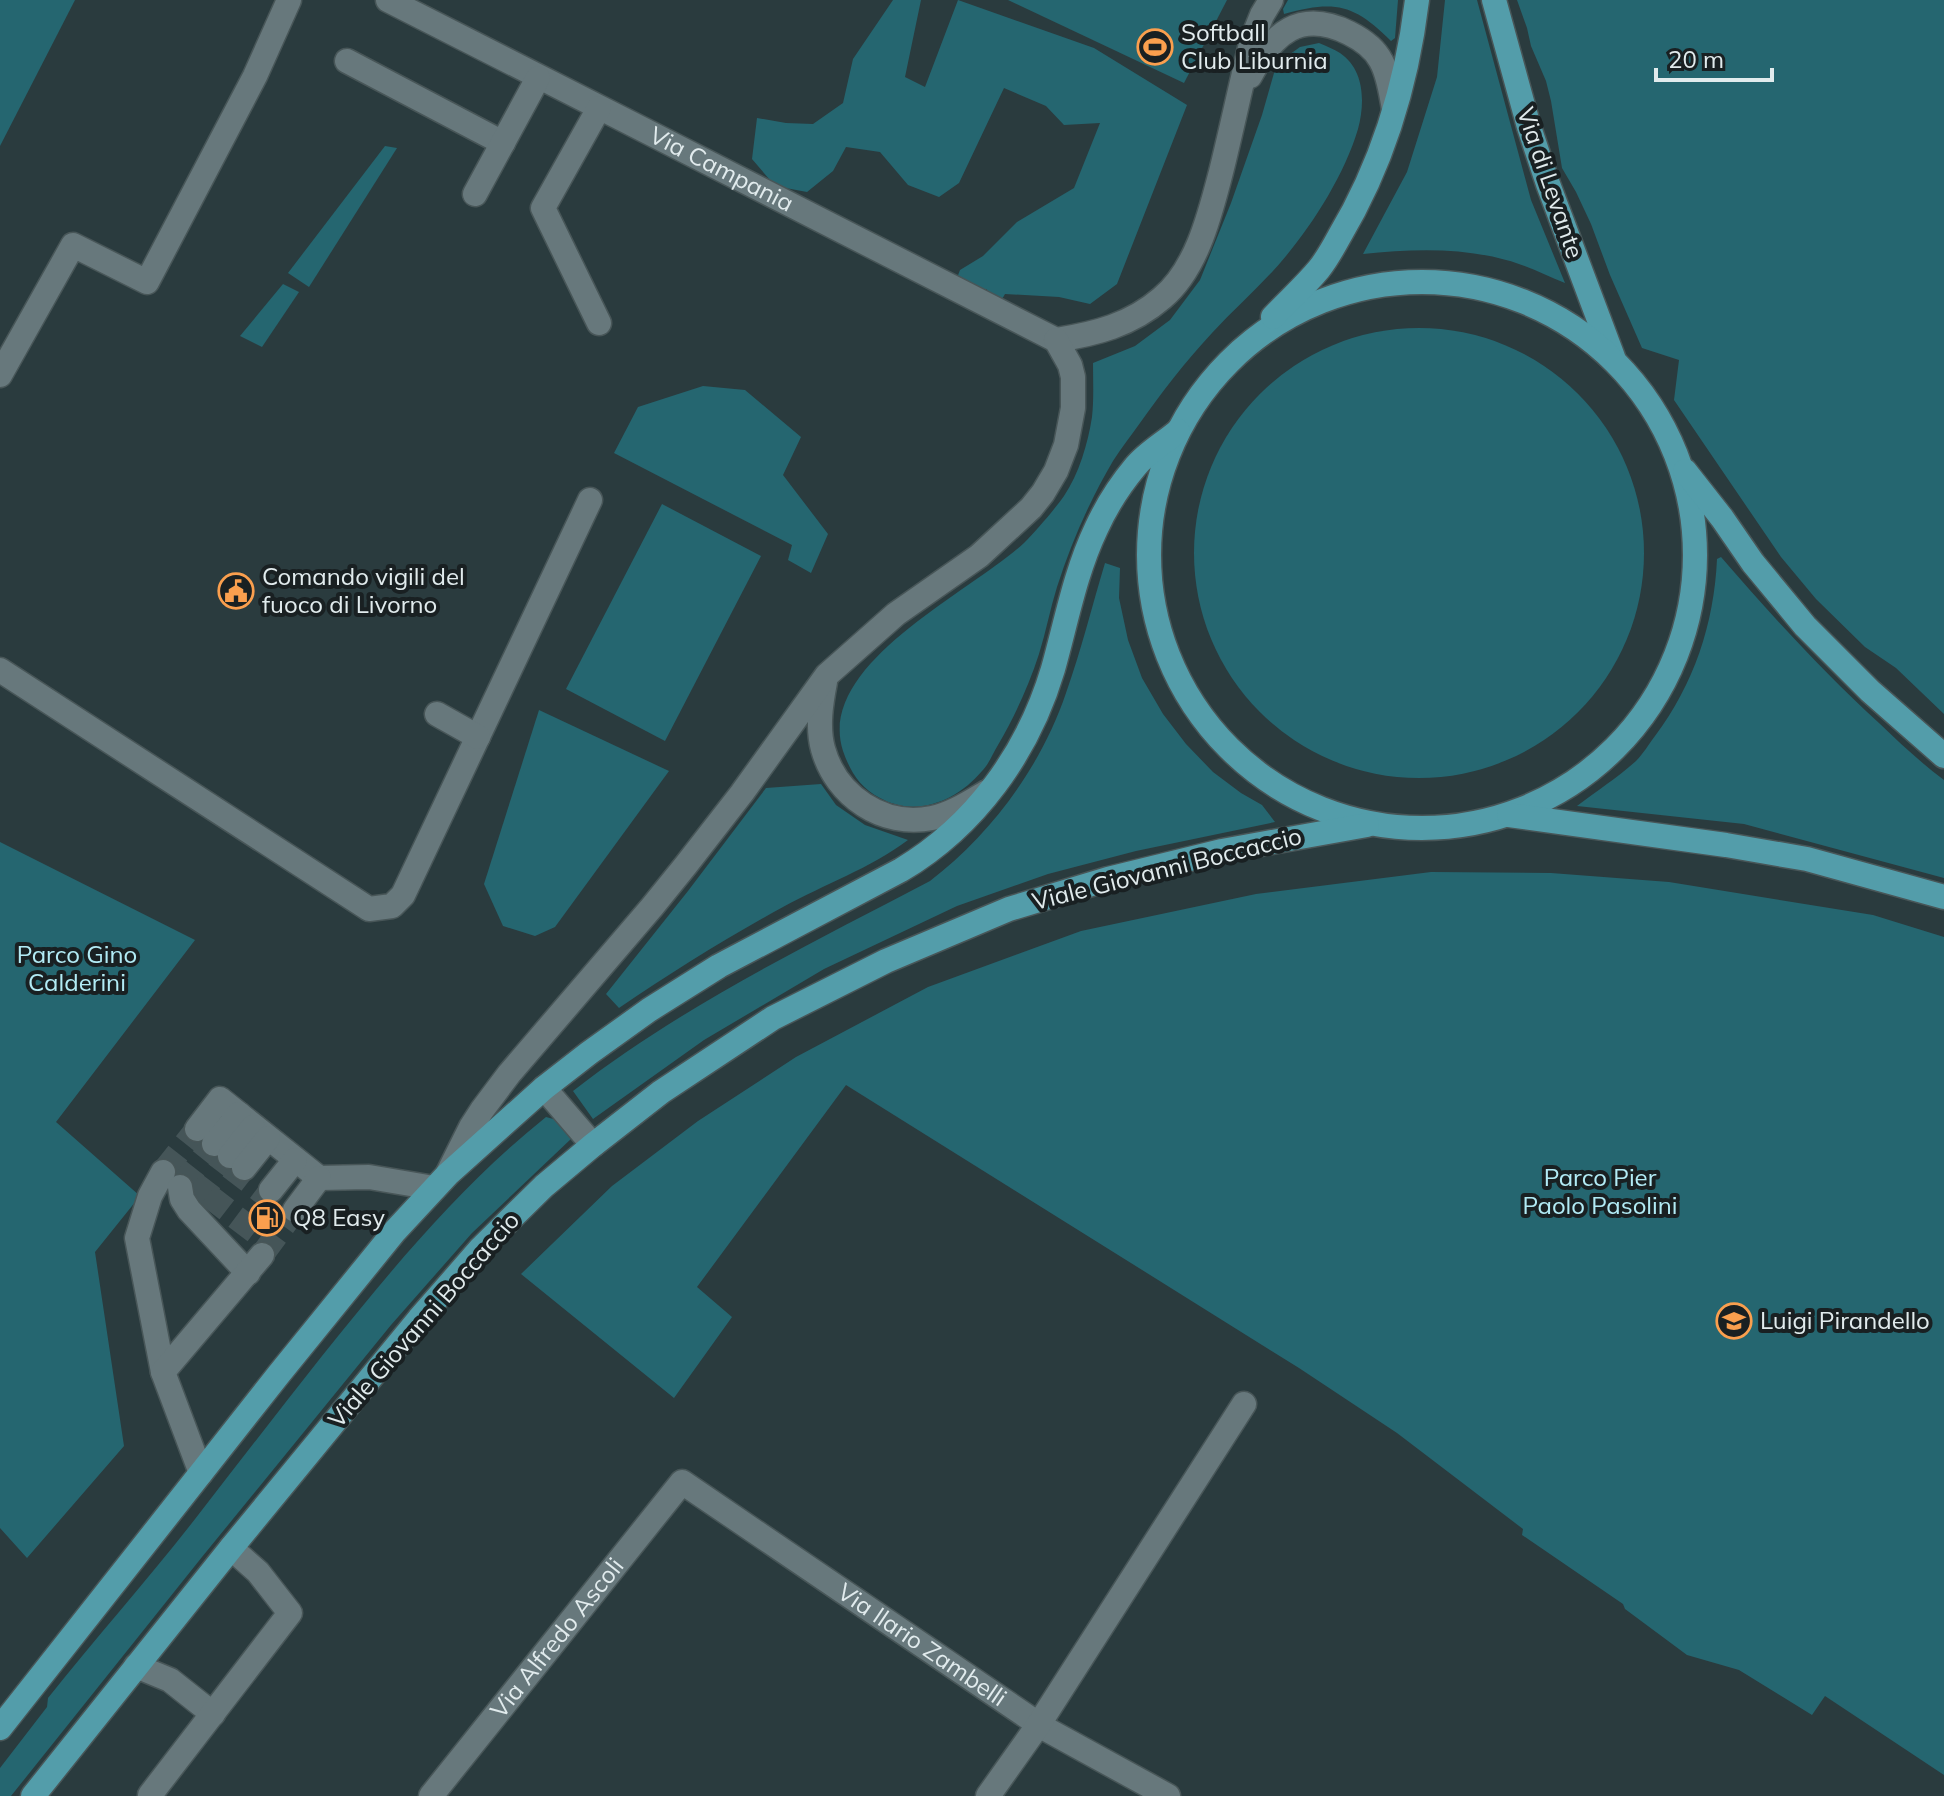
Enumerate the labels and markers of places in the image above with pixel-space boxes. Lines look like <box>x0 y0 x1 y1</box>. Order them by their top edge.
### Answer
place label: Softball Club Liburnia <box>1181 17 1328 75</box>
sports icon: Softball Club Liburnia <box>1136 28 1174 66</box>
place label: Comando vigili del fuoco di Livorno <box>262 561 465 619</box>
public building icon: Comando vigili del fuoco di Livorno <box>217 572 255 610</box>
fuel station icon: Q8 Easy <box>248 1199 286 1237</box>
place label: Q8 Easy <box>293 1202 385 1232</box>
school or university icon: Luigi Pirandello <box>1715 1302 1753 1340</box>
place label: Luigi Pirandello <box>1760 1305 1930 1335</box>

